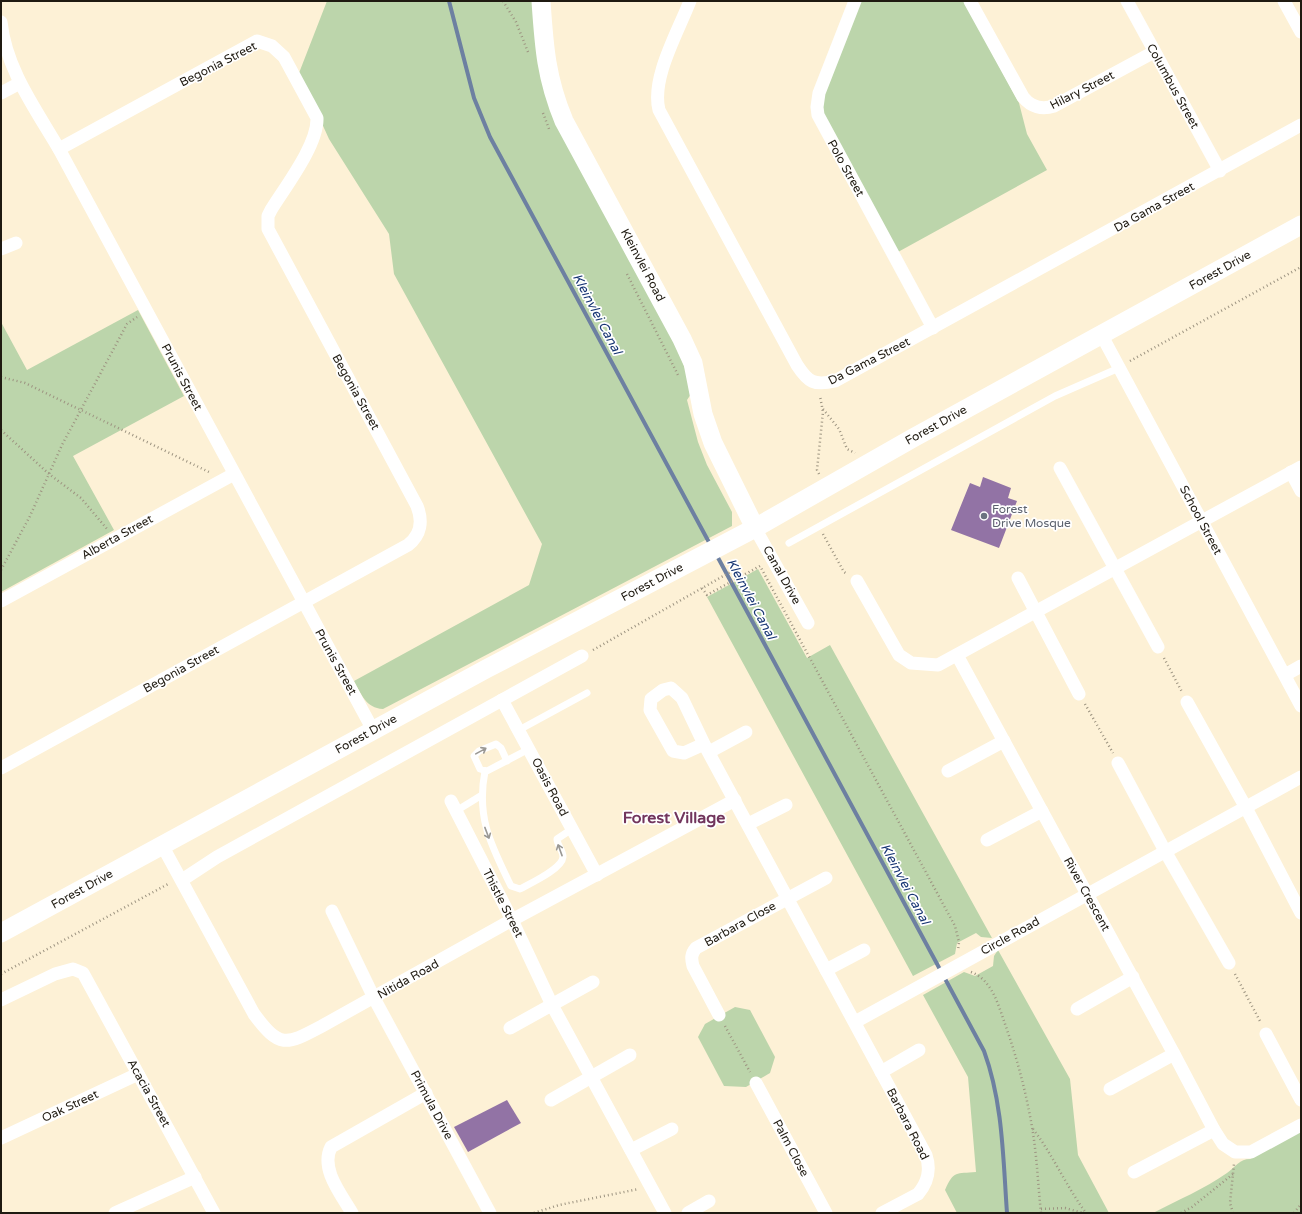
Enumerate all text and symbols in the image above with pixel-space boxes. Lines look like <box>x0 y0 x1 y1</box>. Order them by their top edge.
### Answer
street label: Begonia Street <box>177 38 259 89</box>
street label: Columbus Street <box>1144 41 1202 131</box>
street label: Hilary Street <box>1048 68 1117 112</box>
street label: Polo Street <box>825 137 868 199</box>
street label: Da Gama Street <box>1111 179 1197 235</box>
street label: Kleinvlei Road <box>618 226 668 304</box>
street label: Forest Drive <box>1187 247 1253 293</box>
water label: Kleinvlei Canal <box>569 271 626 359</box>
street label: Da Gama Street <box>826 334 913 388</box>
street label: Prunis Street <box>159 341 206 413</box>
street label: Begonia Street <box>329 352 383 433</box>
street label: Forest Drive <box>903 402 969 448</box>
street label: School Street <box>1177 483 1225 557</box>
place label: Forest Drive Mosque <box>992 502 1071 530</box>
street label: Alberta Street <box>79 511 156 562</box>
marker: Forest Drive Mosque <box>979 511 989 521</box>
street label: Canal Drive <box>760 543 804 607</box>
water label: Kleinvlei Canal <box>723 556 780 644</box>
street label: Forest Drive <box>619 560 686 604</box>
street label: Prunis Street <box>312 627 360 698</box>
street label: Begonia Street <box>141 642 222 696</box>
street label: Forest Drive <box>333 711 399 757</box>
one-way arrow <box>475 747 487 754</box>
street label: Oasis Road <box>529 755 571 819</box>
district label: Forest Village <box>623 808 725 828</box>
one-way arrow <box>483 827 491 839</box>
water label: Kleinvlei Canal <box>877 841 934 929</box>
one-way arrow <box>556 845 564 857</box>
street label: River Crescent <box>1061 855 1113 934</box>
street label: Forest Drive <box>49 866 115 912</box>
street label: Thistle Street <box>480 866 526 940</box>
street label: Barbara Close <box>702 898 778 949</box>
street label: Circle Road <box>978 914 1042 958</box>
street label: Nitida Road <box>375 956 441 1002</box>
street label: Acacia Street <box>125 1057 174 1130</box>
street label: Primula Drive <box>408 1068 456 1142</box>
street label: Barbara Road <box>884 1086 932 1162</box>
street label: Oak Street <box>40 1087 101 1125</box>
street label: Palm Close <box>770 1117 812 1179</box>

